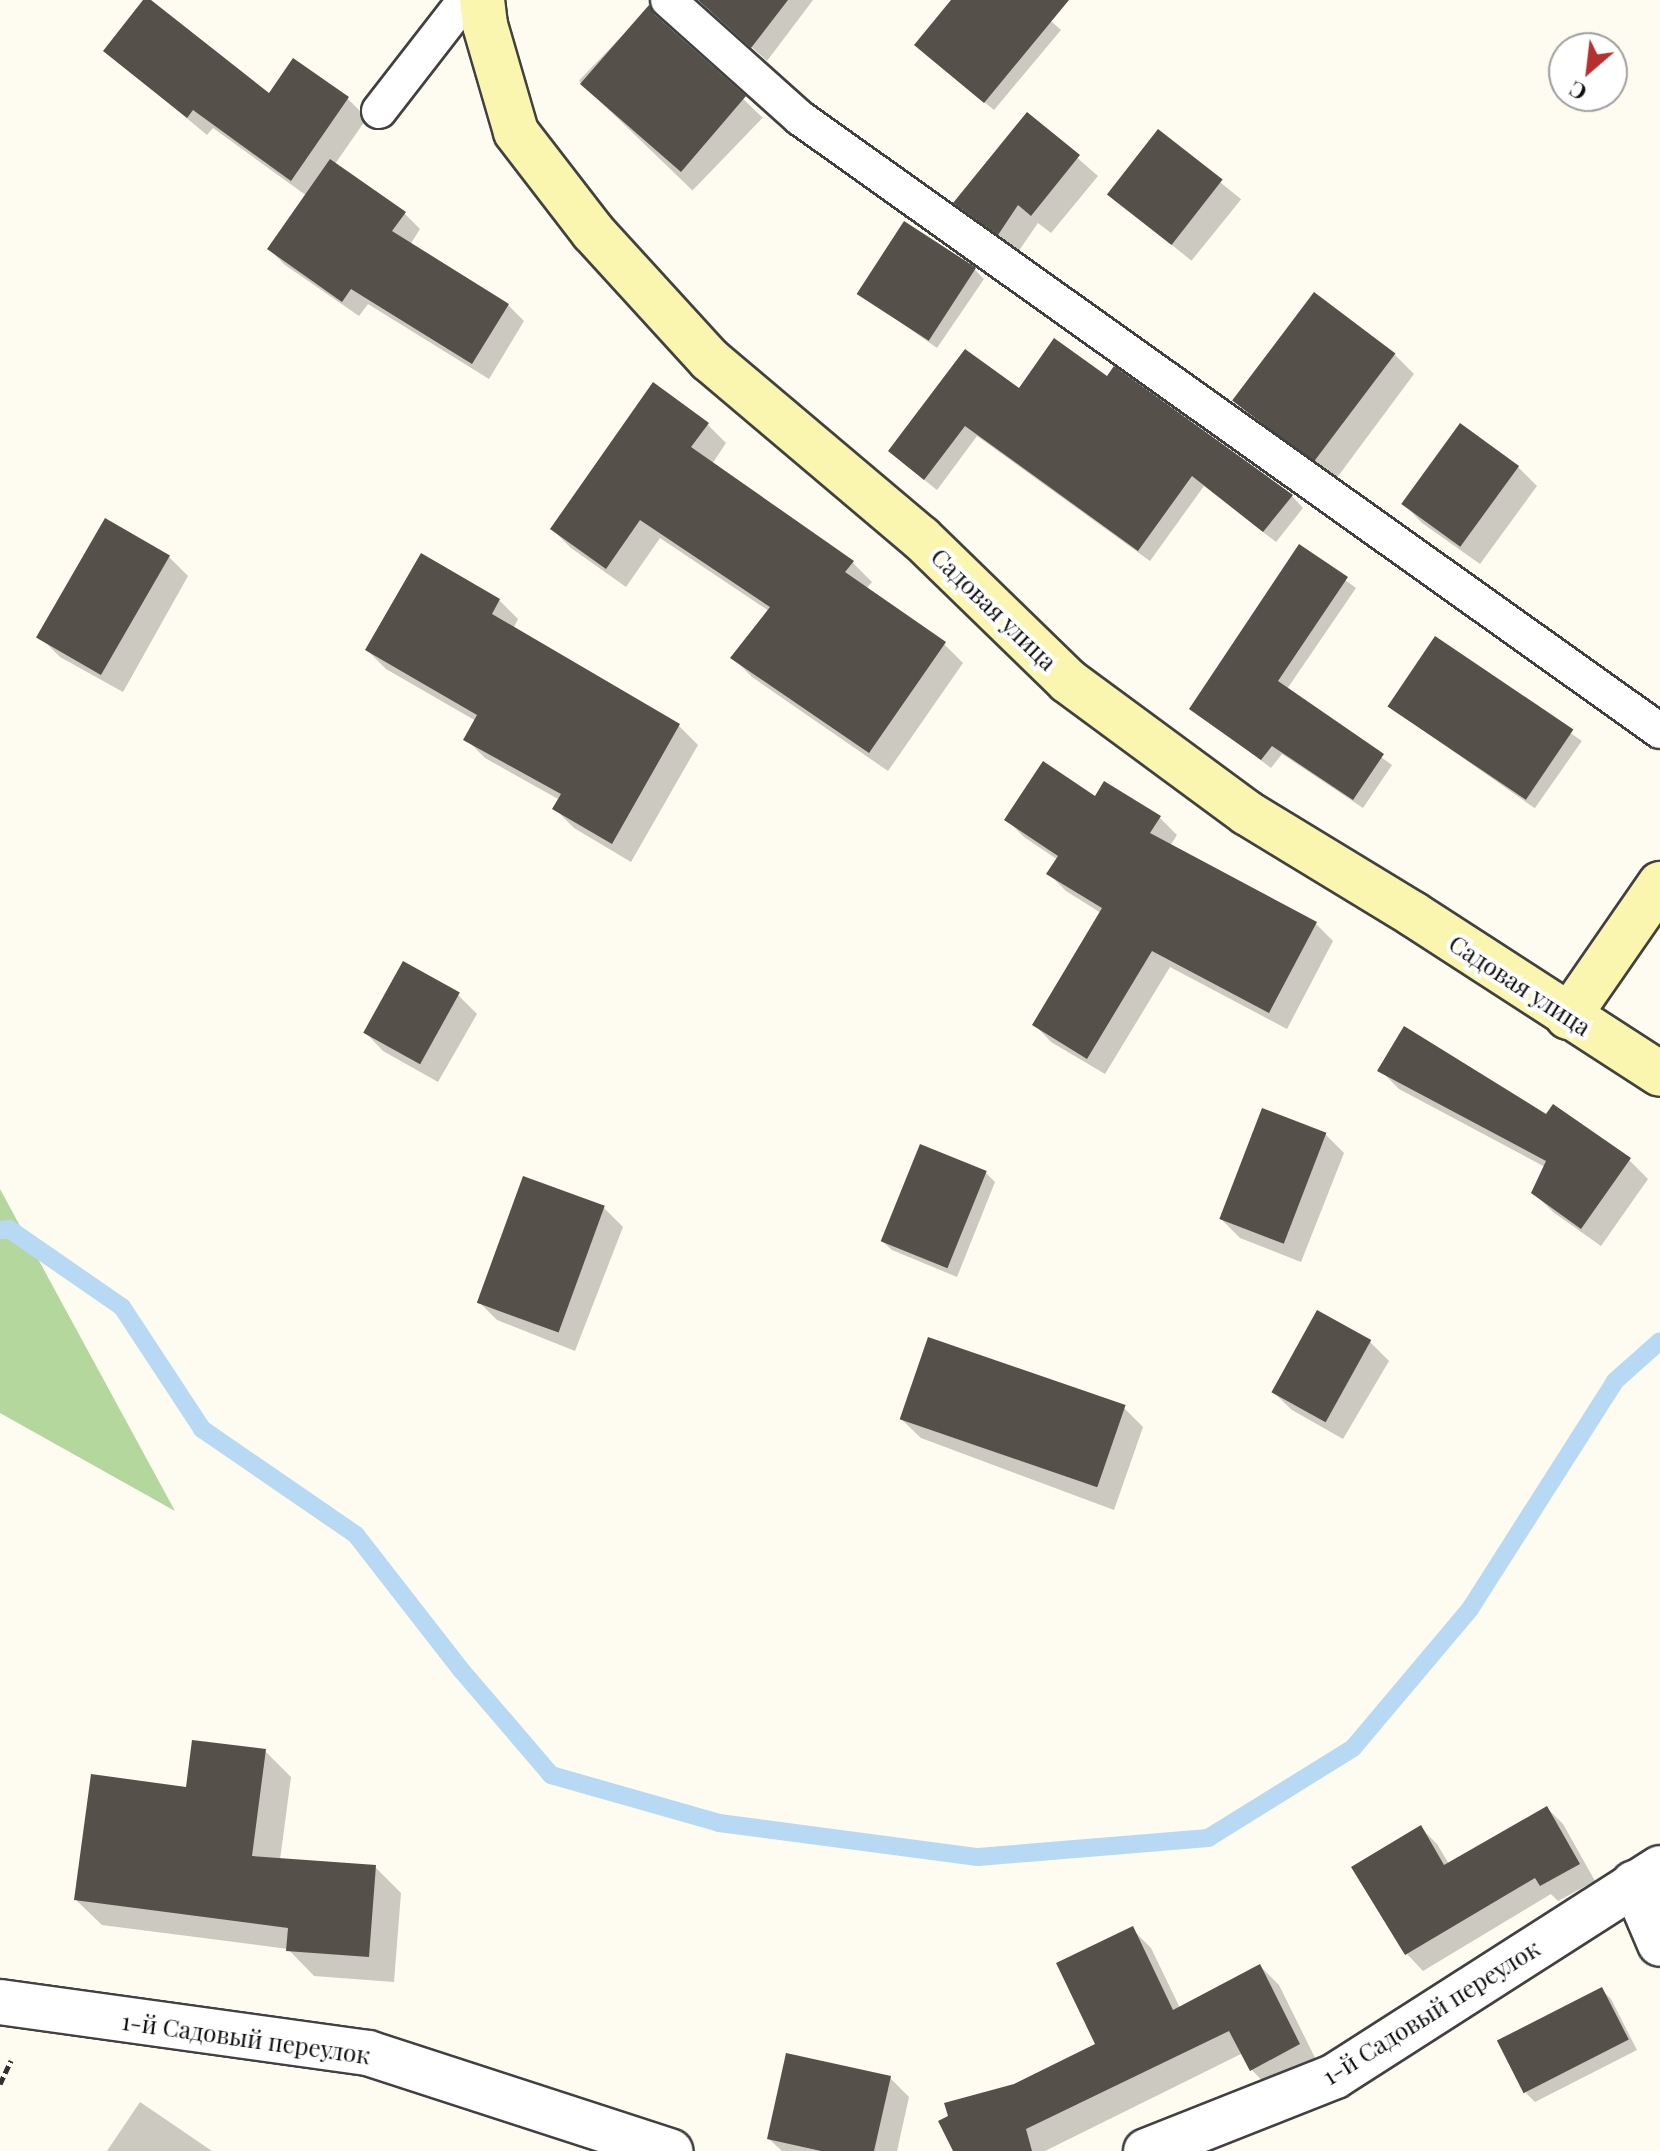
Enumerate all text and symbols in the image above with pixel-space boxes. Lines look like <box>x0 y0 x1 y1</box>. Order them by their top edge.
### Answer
north arrow <box>1548 32 1628 112</box>
text: С <box>1564 75 1592 108</box>
street label: Садовая улица <box>925 542 1063 676</box>
street label: Садовая улица <box>1444 929 1596 1041</box>
street label: 1-й Садовый переулок <box>1317 1933 1545 2091</box>
street label: 1-й Садовый переулок <box>120 2006 372 2070</box>

